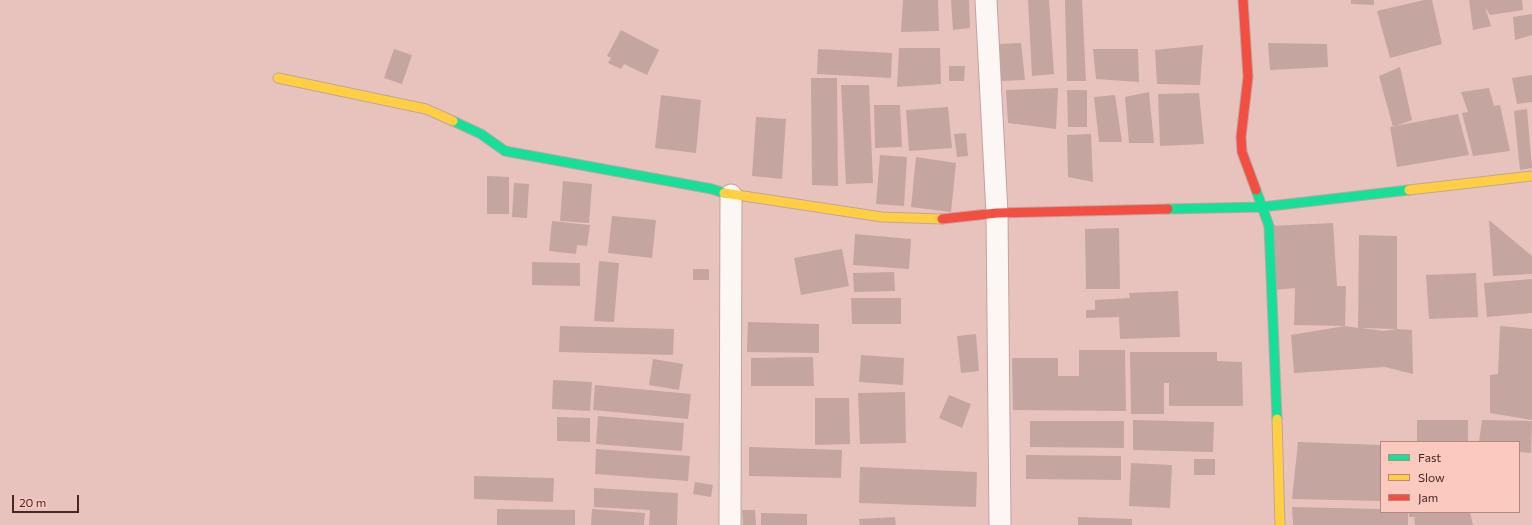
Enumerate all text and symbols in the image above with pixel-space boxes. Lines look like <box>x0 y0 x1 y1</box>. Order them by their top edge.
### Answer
legend <box>1380 441 1520 513</box>
text: Fast <box>1418 450 1441 464</box>
text: Slow <box>1418 470 1445 484</box>
scale bar <box>14 487 81 513</box>
text: Jam <box>1418 490 1438 504</box>
text: 20 m <box>19 495 46 509</box>

